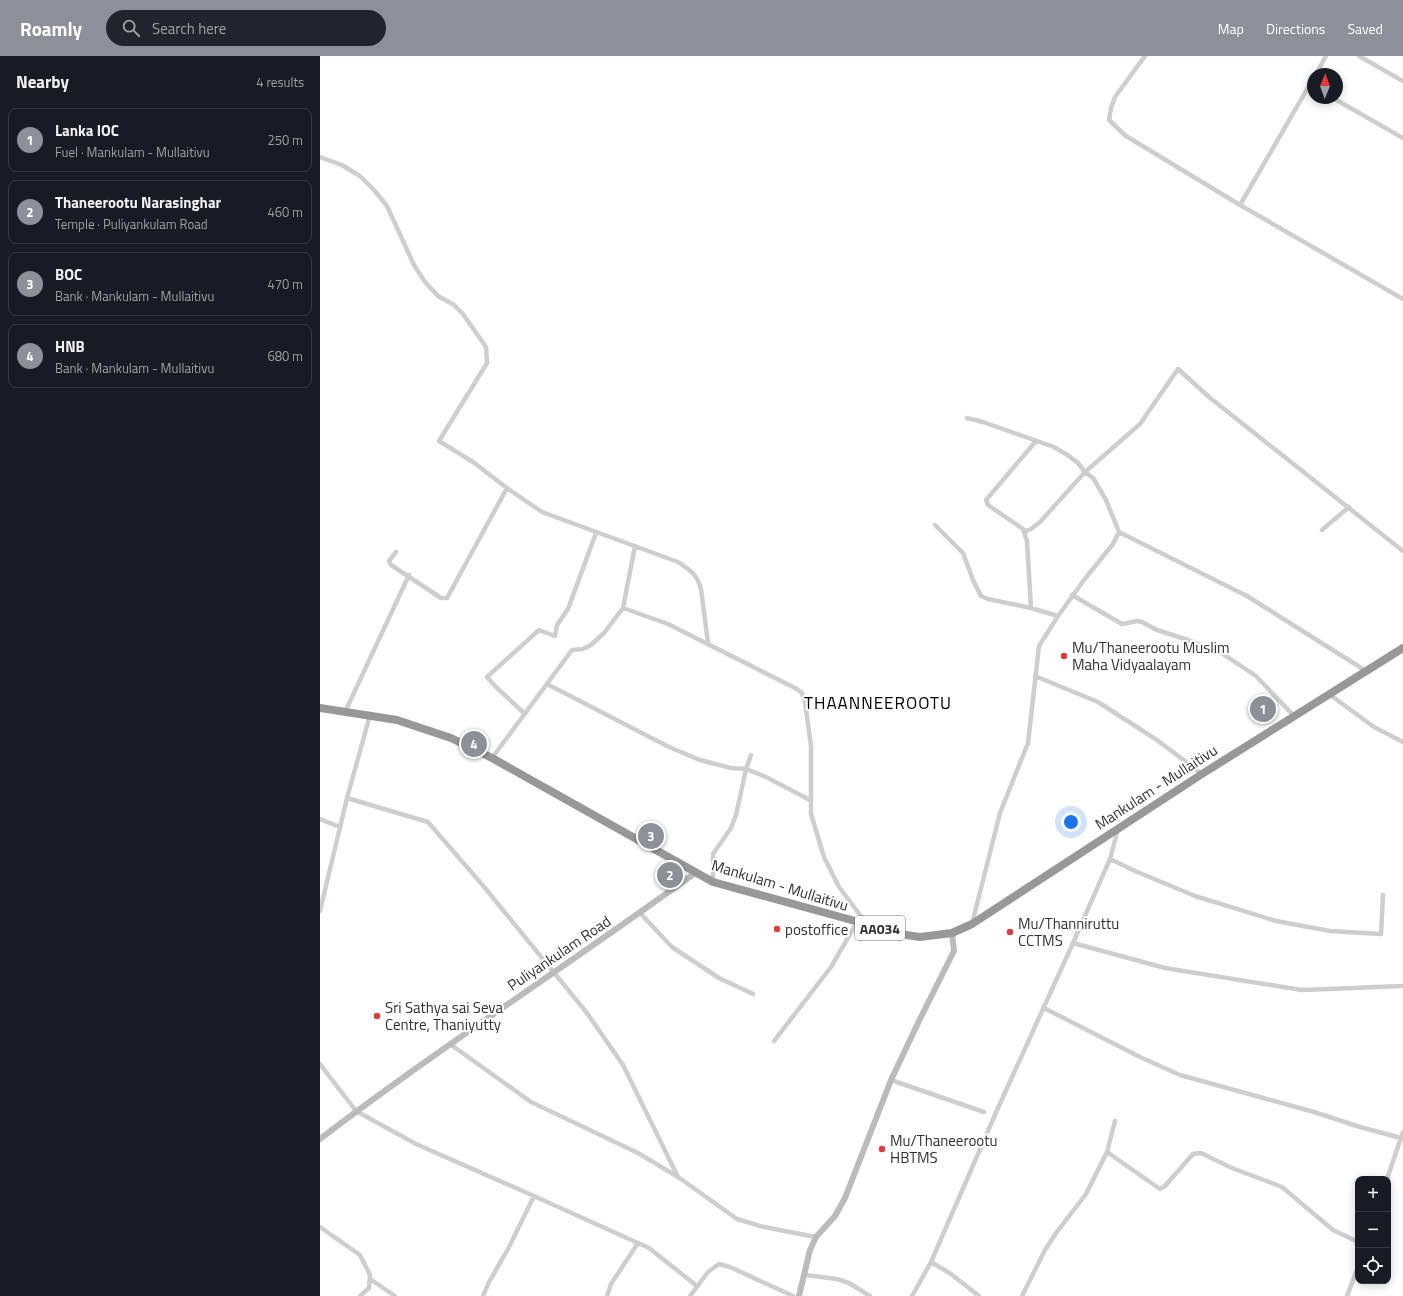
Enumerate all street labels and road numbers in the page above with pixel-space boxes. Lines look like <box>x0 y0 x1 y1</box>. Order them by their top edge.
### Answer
street label: Mankulam - Mullaitivu <box>1090 739 1222 835</box>
street label: Mankulam - Mullaitivu <box>709 853 851 917</box>
street label: Puliyankulam Road <box>503 910 615 996</box>
road number: AA034 <box>855 916 905 940</box>

